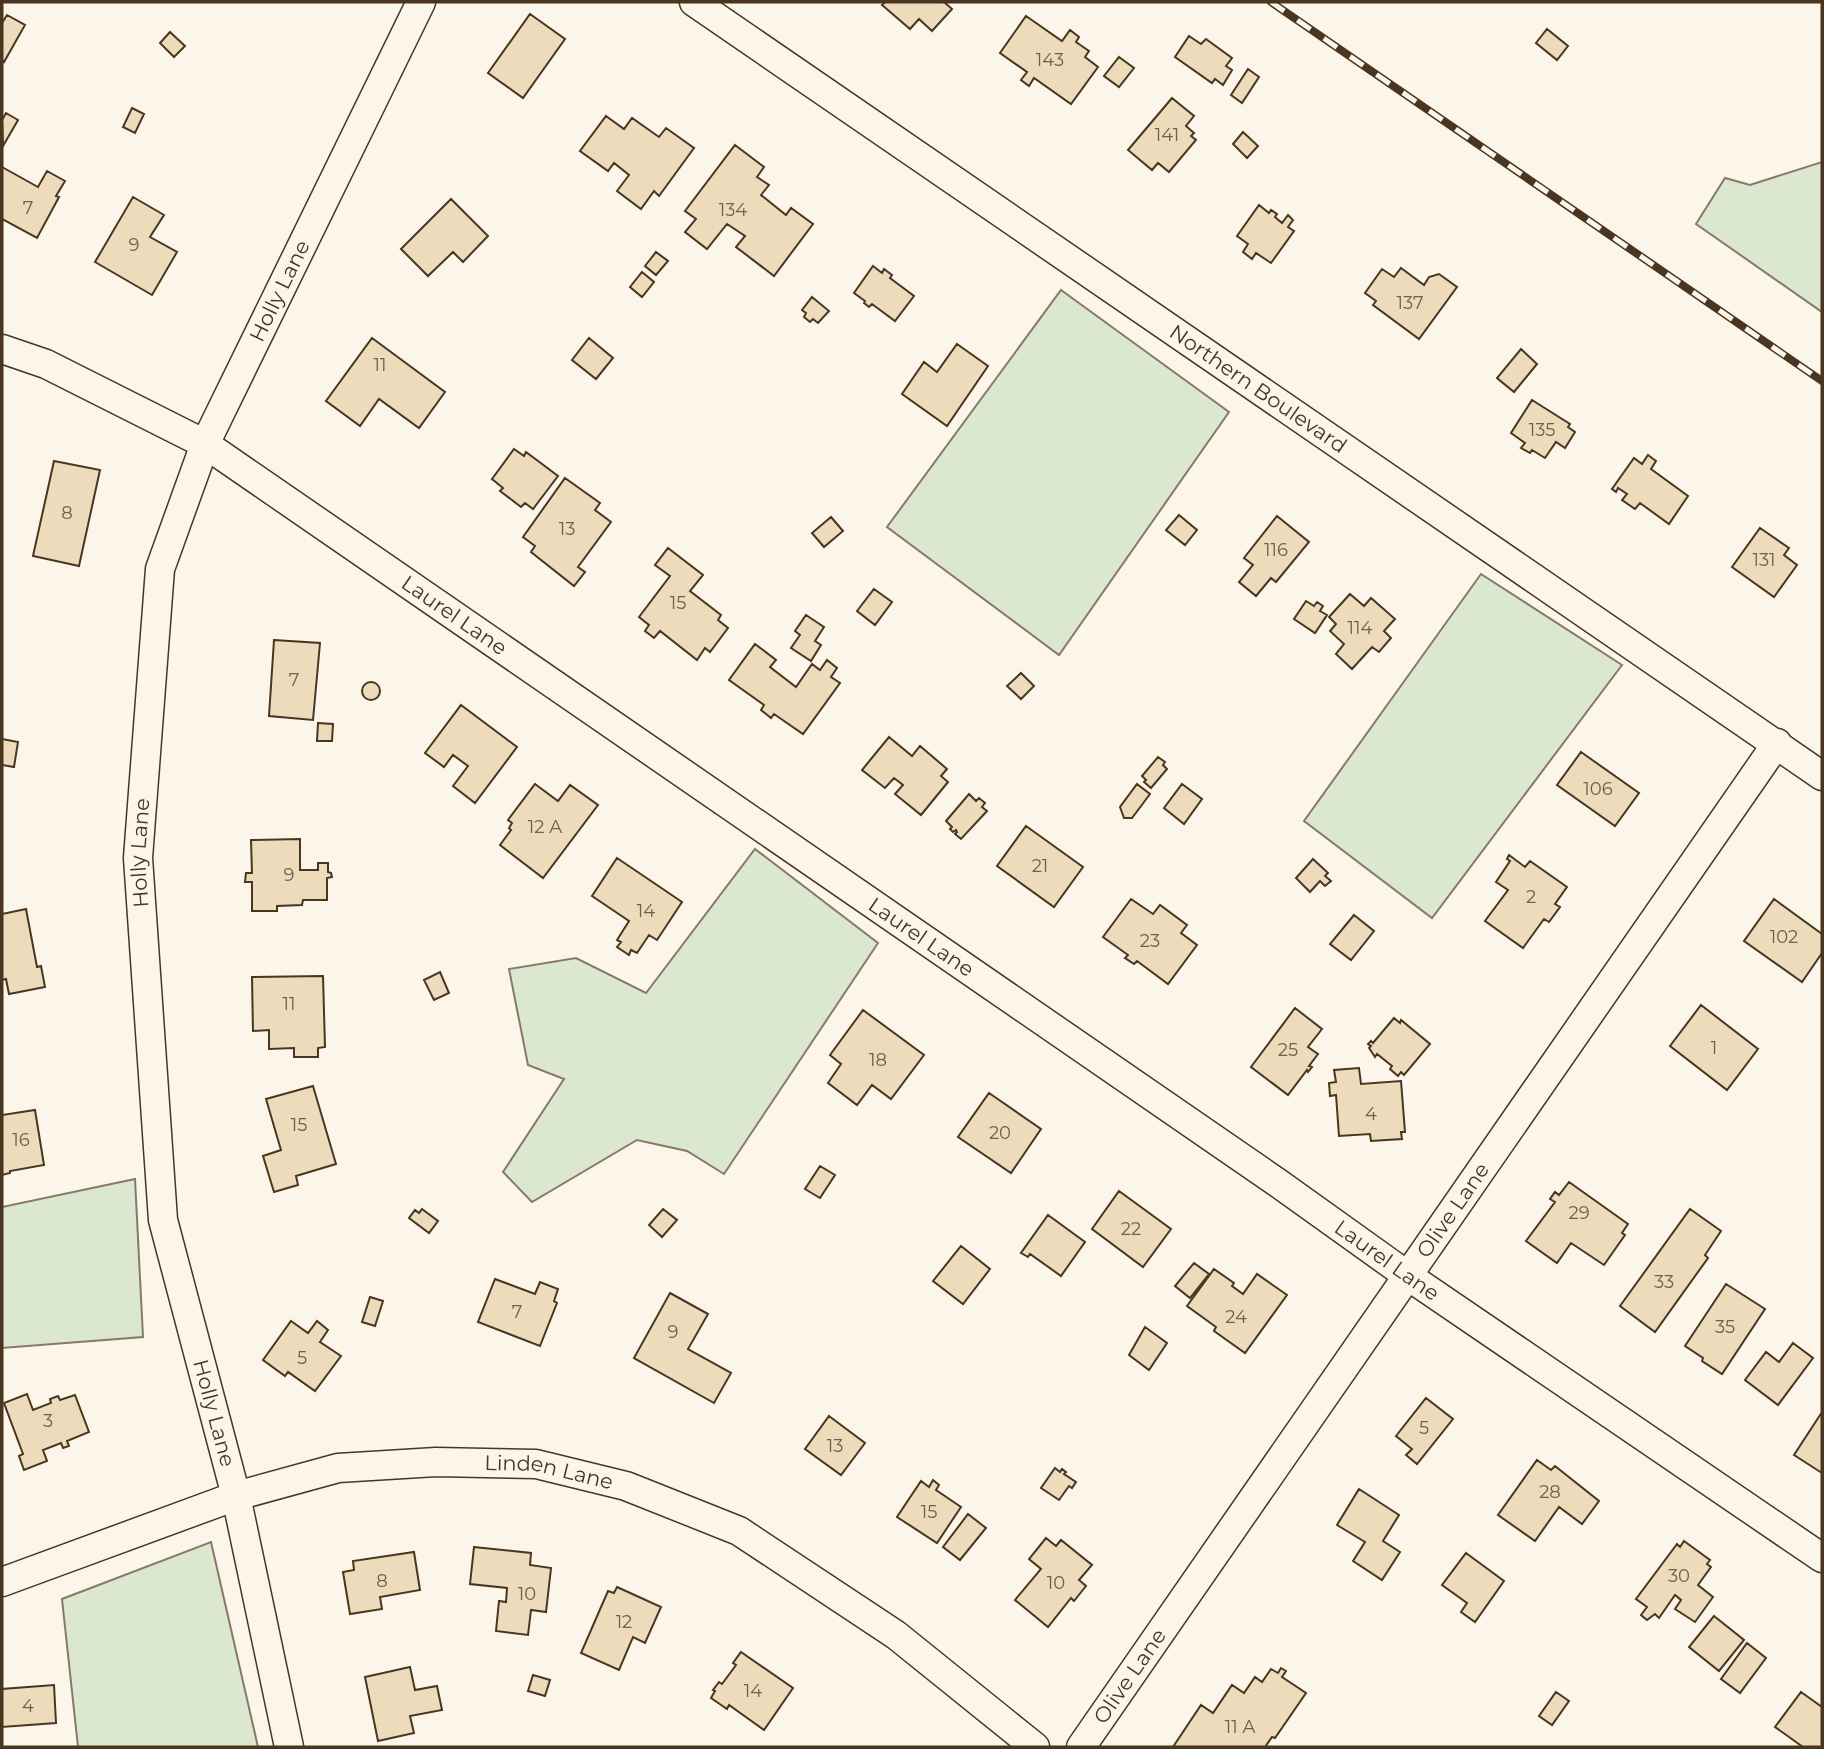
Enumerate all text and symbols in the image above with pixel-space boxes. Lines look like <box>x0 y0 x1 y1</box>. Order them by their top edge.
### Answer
house number: 143 <box>1036 49 1064 71</box>
house number: 141 <box>1155 124 1179 146</box>
house number: 7 <box>23 197 33 219</box>
house number: 134 <box>719 199 747 221</box>
house number: 9 <box>129 234 140 256</box>
street label: Holly Lane <box>244 236 315 346</box>
house number: 137 <box>1396 292 1424 314</box>
street label: Northern Boulevard <box>1165 319 1352 458</box>
house number: 11 <box>374 354 387 376</box>
house number: 135 <box>1529 419 1555 441</box>
house number: 8 <box>61 502 73 524</box>
house number: 13 <box>559 518 575 540</box>
house number: 116 <box>1264 539 1288 561</box>
house number: 131 <box>1752 549 1776 571</box>
street label: Laurel Lane <box>397 570 512 660</box>
house number: 15 <box>670 592 686 614</box>
house number: 114 <box>1348 617 1373 639</box>
house number: 7 <box>289 669 299 691</box>
house number: 106 <box>1583 778 1613 800</box>
street label: Holly Lane <box>125 797 155 909</box>
house number: 12 A <box>528 816 562 838</box>
house number: 21 <box>1032 855 1048 877</box>
house number: 9 <box>284 864 295 886</box>
house number: 2 <box>1526 886 1536 908</box>
street label: Laurel Lane <box>864 892 979 982</box>
house number: 14 <box>637 900 655 922</box>
house number: 102 <box>1770 926 1798 948</box>
house number: 23 <box>1140 930 1160 952</box>
house number: 11 <box>283 993 296 1015</box>
house number: 1 <box>1711 1037 1717 1059</box>
house number: 25 <box>1278 1039 1298 1061</box>
house number: 18 <box>869 1049 887 1071</box>
house number: 4 <box>1365 1103 1377 1125</box>
house number: 15 <box>291 1114 307 1136</box>
house number: 20 <box>989 1122 1011 1144</box>
house number: 16 <box>12 1129 30 1151</box>
street label: Olive Lane <box>1411 1158 1494 1262</box>
house number: 29 <box>1568 1202 1590 1224</box>
street label: Laurel Lane <box>1330 1215 1444 1306</box>
house number: 22 <box>1121 1218 1141 1240</box>
house number: 33 <box>1654 1271 1674 1293</box>
house number: 7 <box>512 1301 522 1323</box>
house number: 24 <box>1225 1306 1247 1328</box>
house number: 35 <box>1715 1316 1735 1338</box>
house number: 9 <box>668 1321 679 1343</box>
house number: 5 <box>297 1347 307 1369</box>
street label: Holly Lane <box>188 1357 241 1469</box>
house number: 3 <box>43 1410 53 1432</box>
house number: 5 <box>1419 1417 1429 1439</box>
house number: 13 <box>827 1435 843 1457</box>
street label: Linden Lane <box>484 1450 616 1494</box>
house number: 28 <box>1539 1481 1561 1503</box>
house number: 15 <box>921 1501 937 1523</box>
house number: 30 <box>1668 1565 1690 1587</box>
house number: 8 <box>376 1570 388 1592</box>
house number: 10 <box>1047 1572 1065 1594</box>
house number: 10 <box>518 1583 536 1605</box>
house number: 12 <box>616 1611 632 1633</box>
street label: Olive Lane <box>1088 1624 1171 1728</box>
house number: 14 <box>744 1680 762 1702</box>
house number: 4 <box>22 1695 34 1717</box>
house number: 11 A <box>1225 1716 1255 1738</box>

